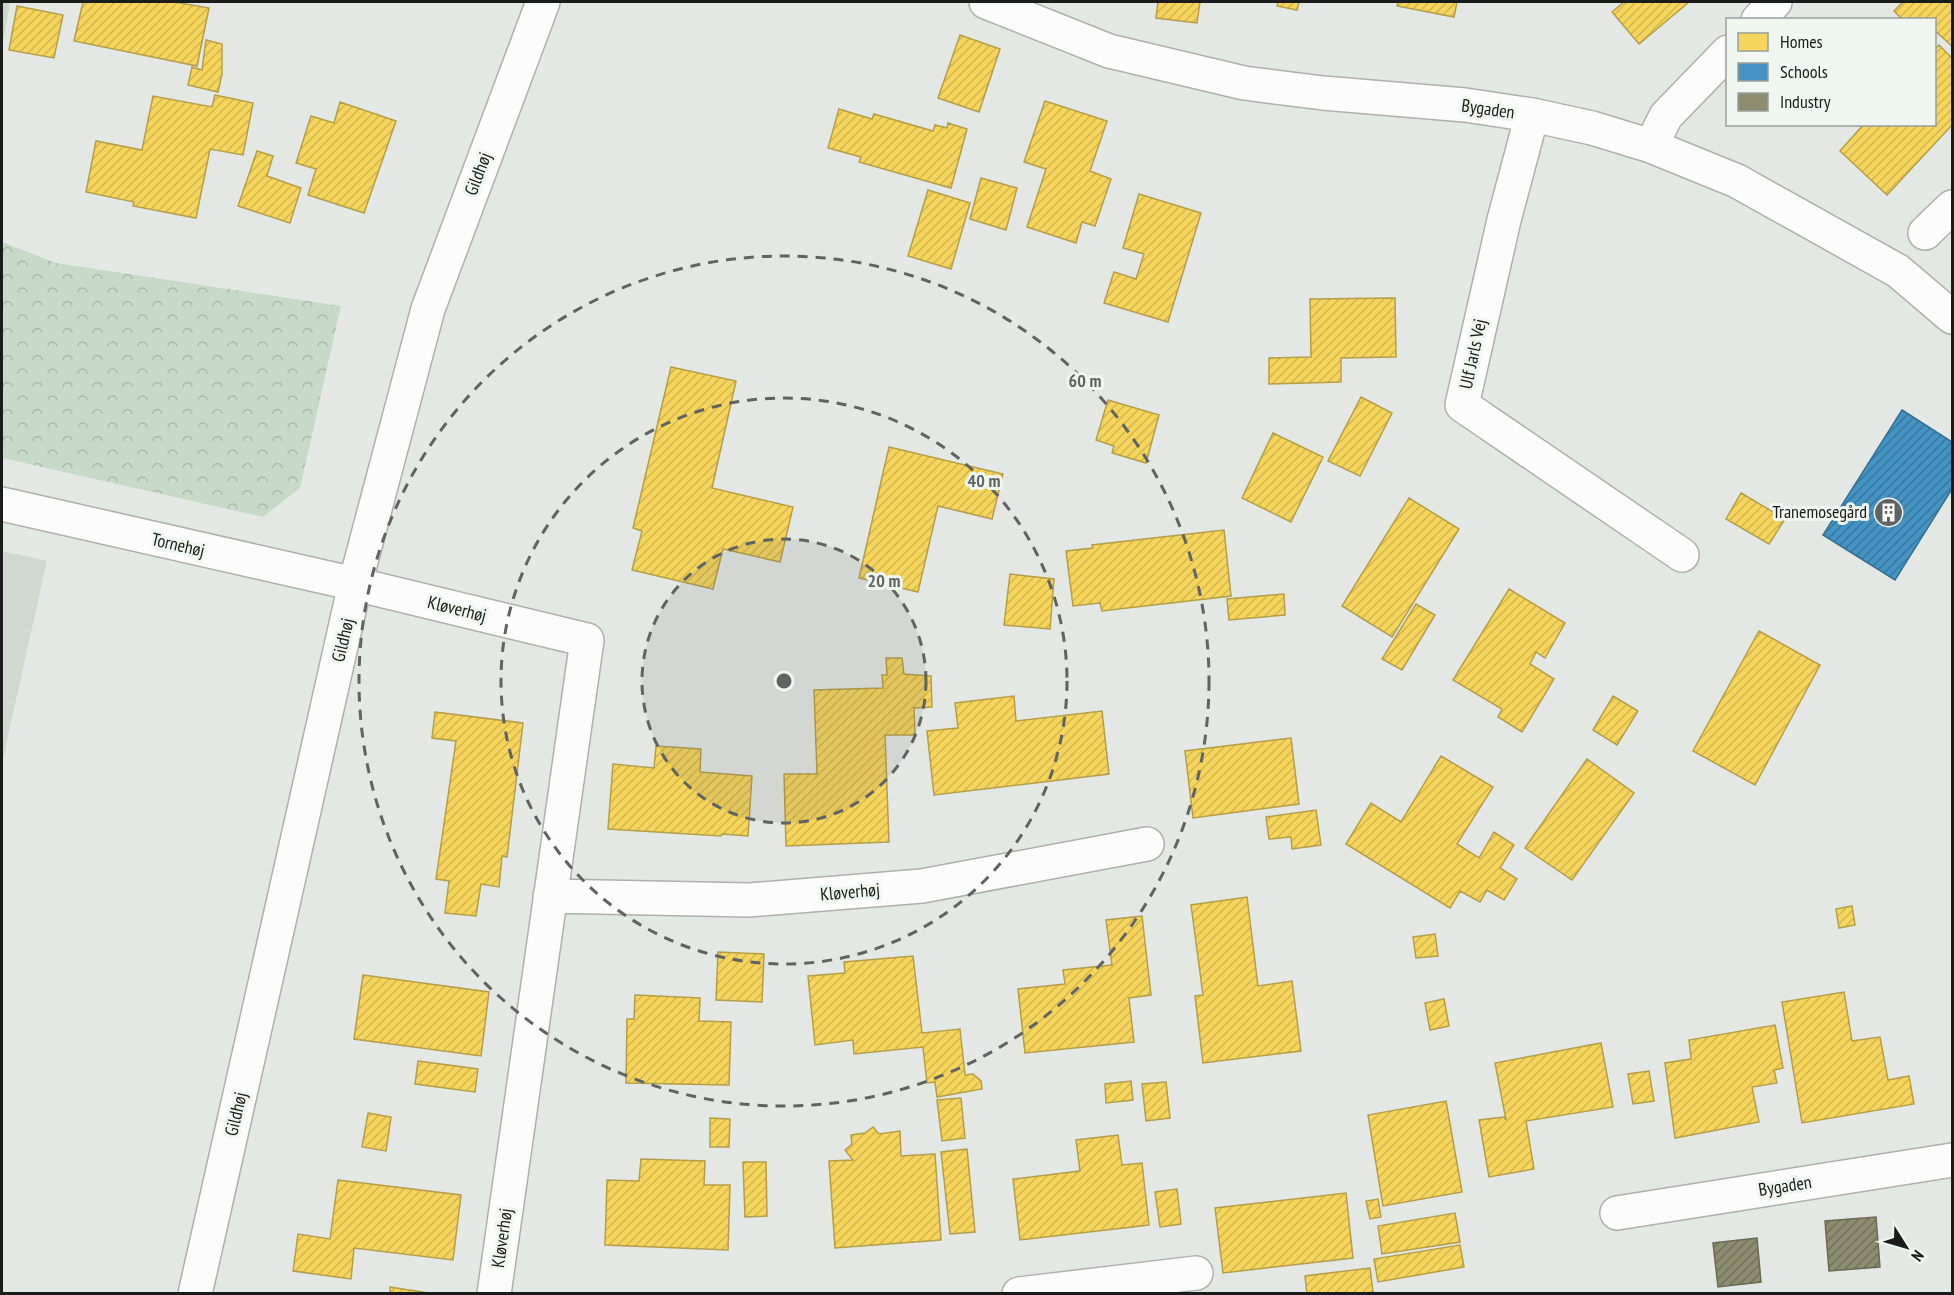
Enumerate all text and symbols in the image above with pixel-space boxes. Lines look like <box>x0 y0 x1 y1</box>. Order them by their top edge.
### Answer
legend <box>1726 18 1936 126</box>
text: Homes <box>1780 30 1823 53</box>
text: Schools <box>1780 60 1828 83</box>
text: Industry <box>1780 90 1831 113</box>
street label: Bygaden <box>1460 93 1516 124</box>
street label: Gildhøj <box>459 149 496 199</box>
street label: Ulf Jarls Vej <box>1454 317 1491 391</box>
text: 60 m <box>1069 369 1101 392</box>
text: 40 m <box>968 469 1000 492</box>
building icon: Tranemosegård <box>1872 496 1904 528</box>
place label: Tranemosegård <box>1772 500 1867 523</box>
street label: Tornehøj <box>149 527 207 562</box>
text: 20 m <box>868 569 900 592</box>
street label: Kløverhøj <box>425 590 489 627</box>
street label: Gildhøj <box>326 616 359 664</box>
centre of rings <box>774 671 794 691</box>
street label: Kløverhøj <box>819 877 881 906</box>
street label: Gildhøj <box>219 1090 252 1138</box>
street label: Bygaden <box>1757 1170 1813 1201</box>
street label: Kløverhøj <box>486 1207 517 1269</box>
north arrow <box>1876 1217 1936 1277</box>
text: N <box>1907 1247 1929 1265</box>

